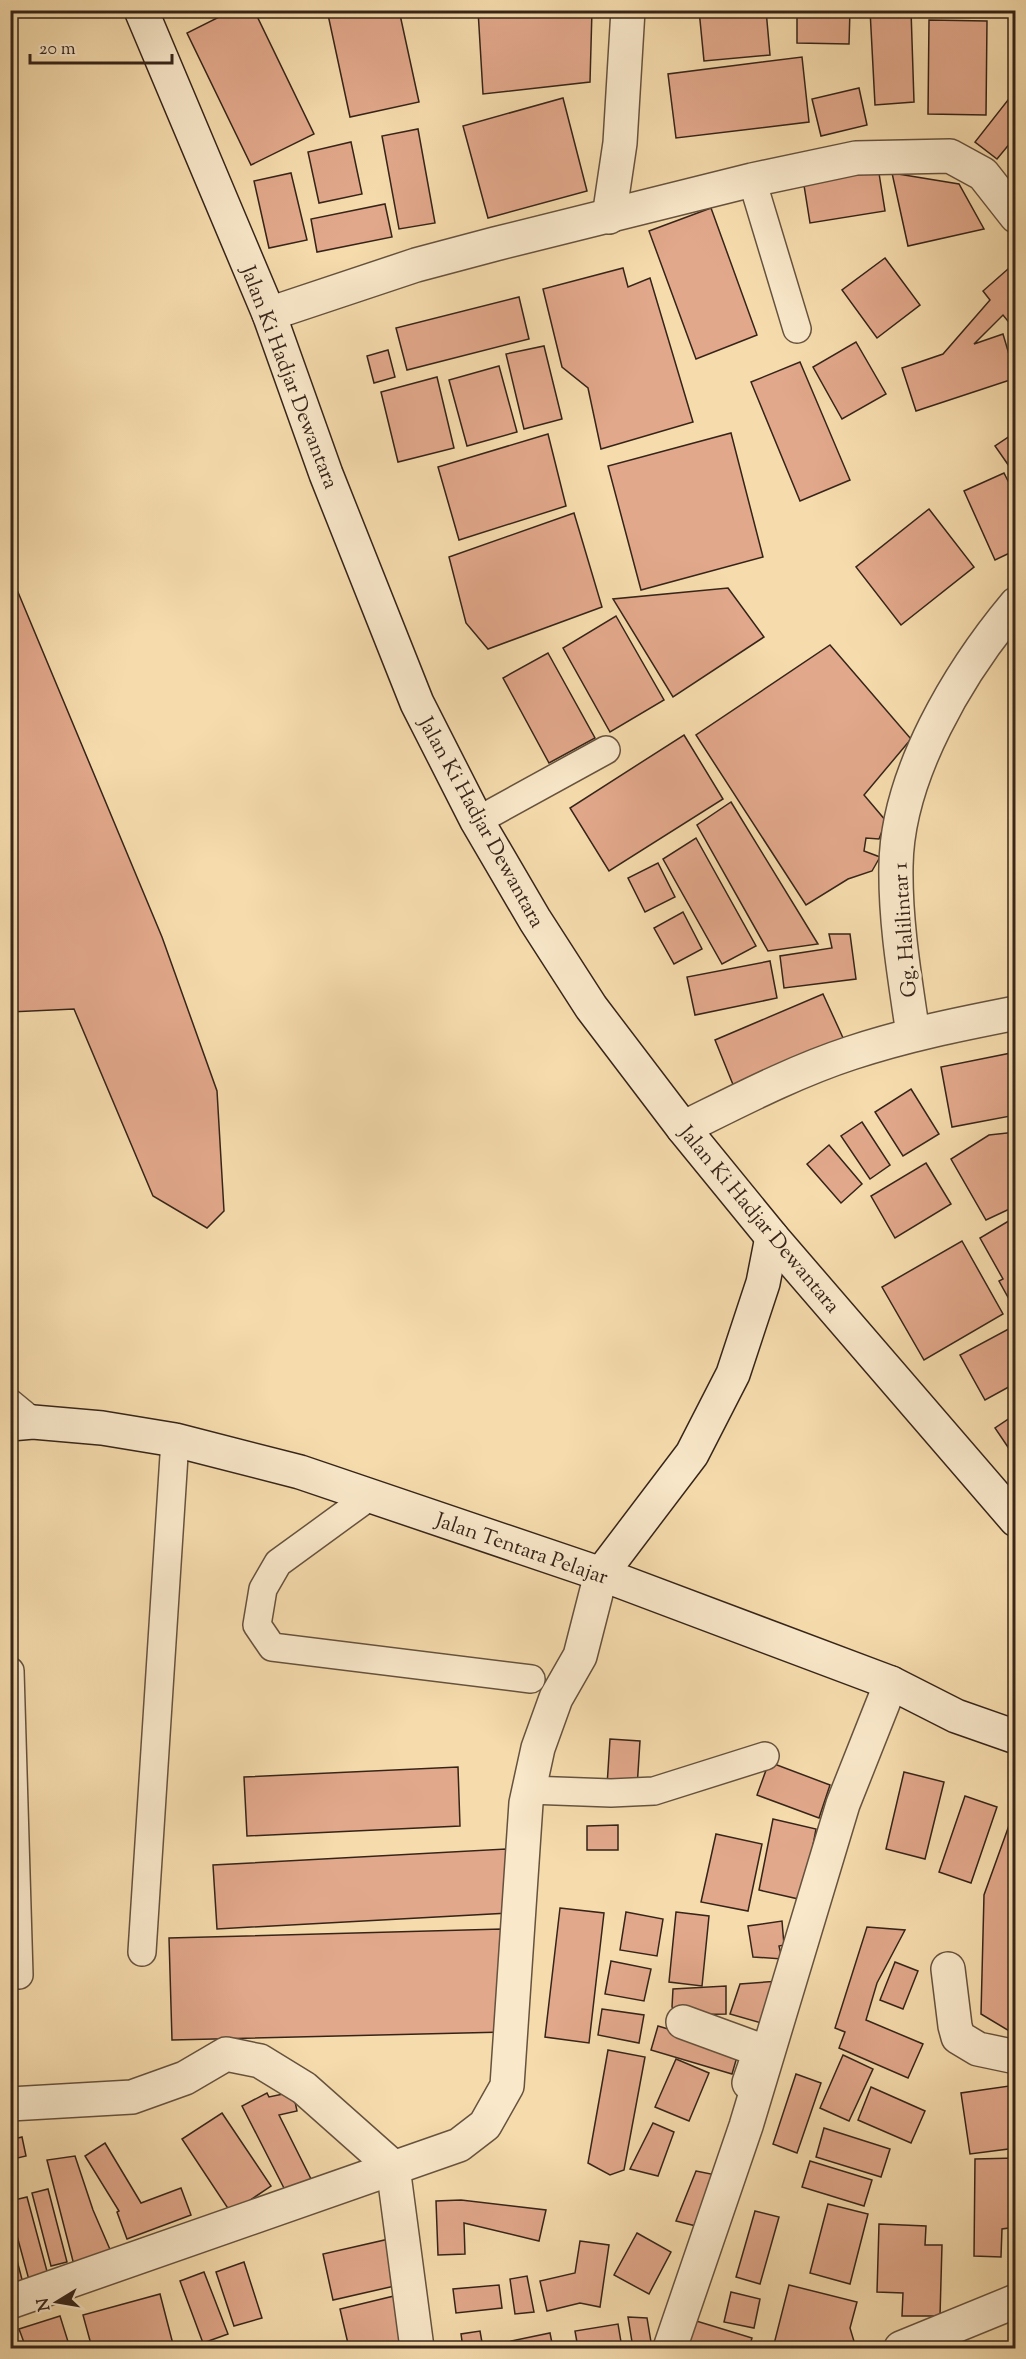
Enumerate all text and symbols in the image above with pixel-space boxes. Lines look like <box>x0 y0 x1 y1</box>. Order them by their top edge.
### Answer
scale bar <box>30 27 172 65</box>
text: 20 m <box>39 37 76 63</box>
street label: Jalan Ki Hadjar Dewantara <box>231 261 345 494</box>
street label: Jalan Ki Hadjar Dewantara <box>409 711 551 934</box>
street label: Gg. Halilintar 1 <box>886 861 926 998</box>
street label: Jalan Ki Hadjar Dewantara <box>670 1119 846 1321</box>
street label: Jalan Tentara Pelajar <box>430 1506 612 1594</box>
north arrow <box>27 2272 87 2332</box>
text: N <box>32 2296 57 2313</box>

